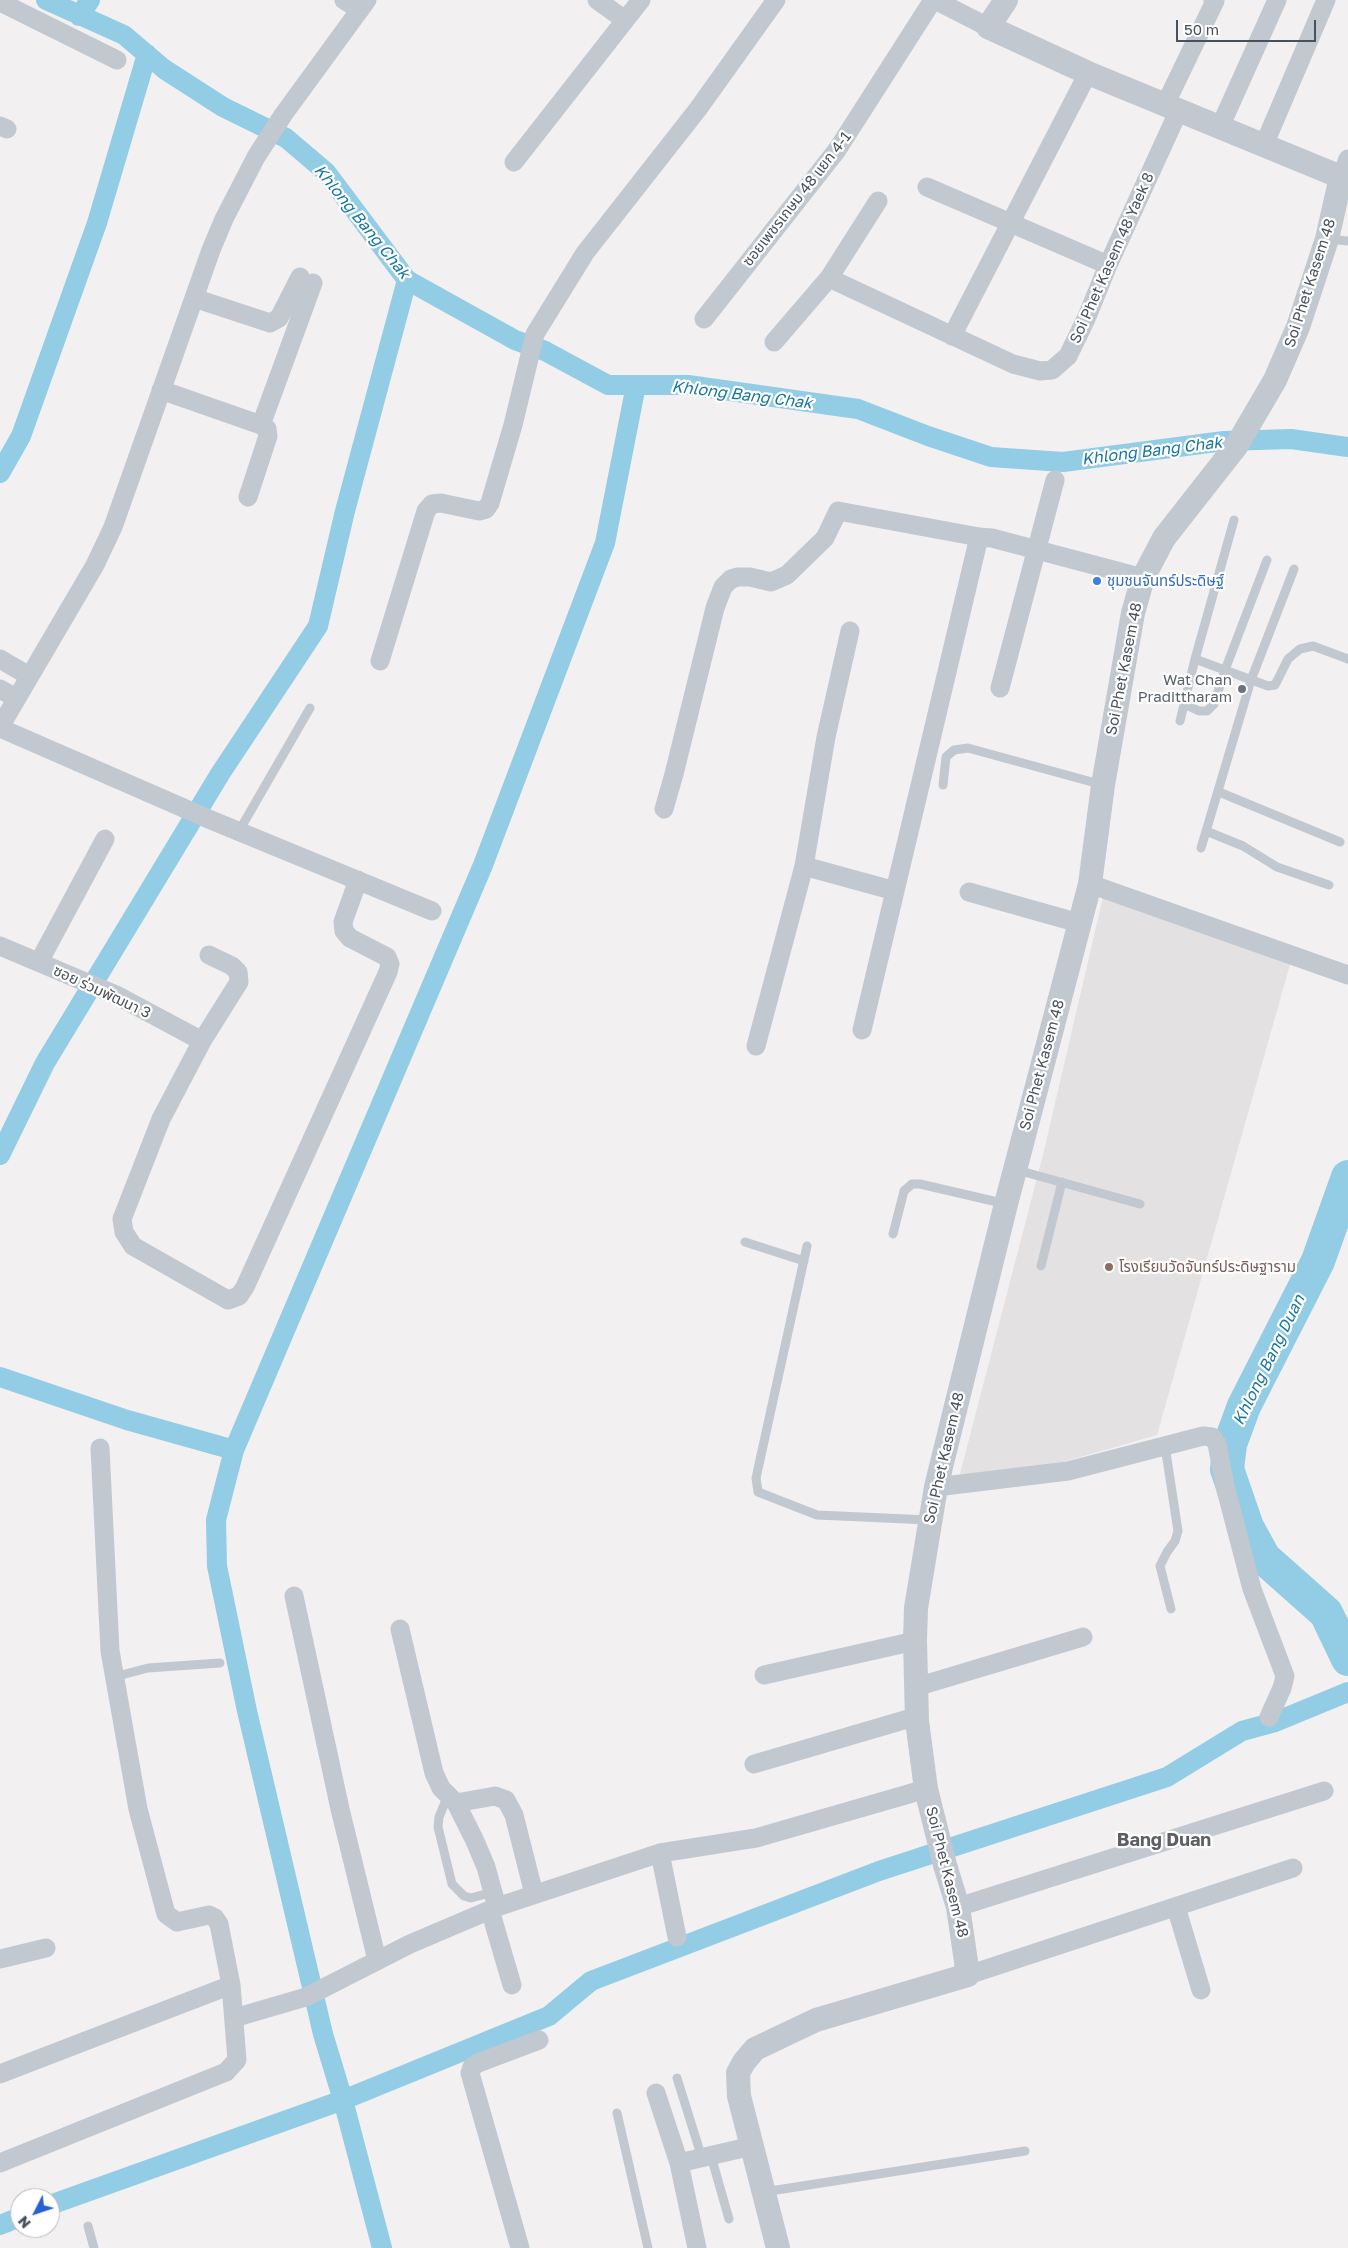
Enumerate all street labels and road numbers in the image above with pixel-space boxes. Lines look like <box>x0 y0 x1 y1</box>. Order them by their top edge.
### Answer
street label: ซอยเพชรเกษม 48 แยก 4-1 <box>739 128 855 270</box>
street label: Soi Phet Kasem 48 Yaek 8 <box>1066 170 1158 346</box>
street label: Soi Phet Kasem 48 <box>1281 216 1339 350</box>
street label: Soi Phet Kasem 48 <box>1102 601 1146 737</box>
street label: ซอย ร่วมพัฒนา 3 <box>50 962 154 1022</box>
street label: Soi Phet Kasem 48 <box>1016 998 1068 1132</box>
street label: Soi Phet Kasem 48 <box>920 1390 968 1526</box>
street label: Soi Phet Kasem 48 <box>922 1805 972 1939</box>

